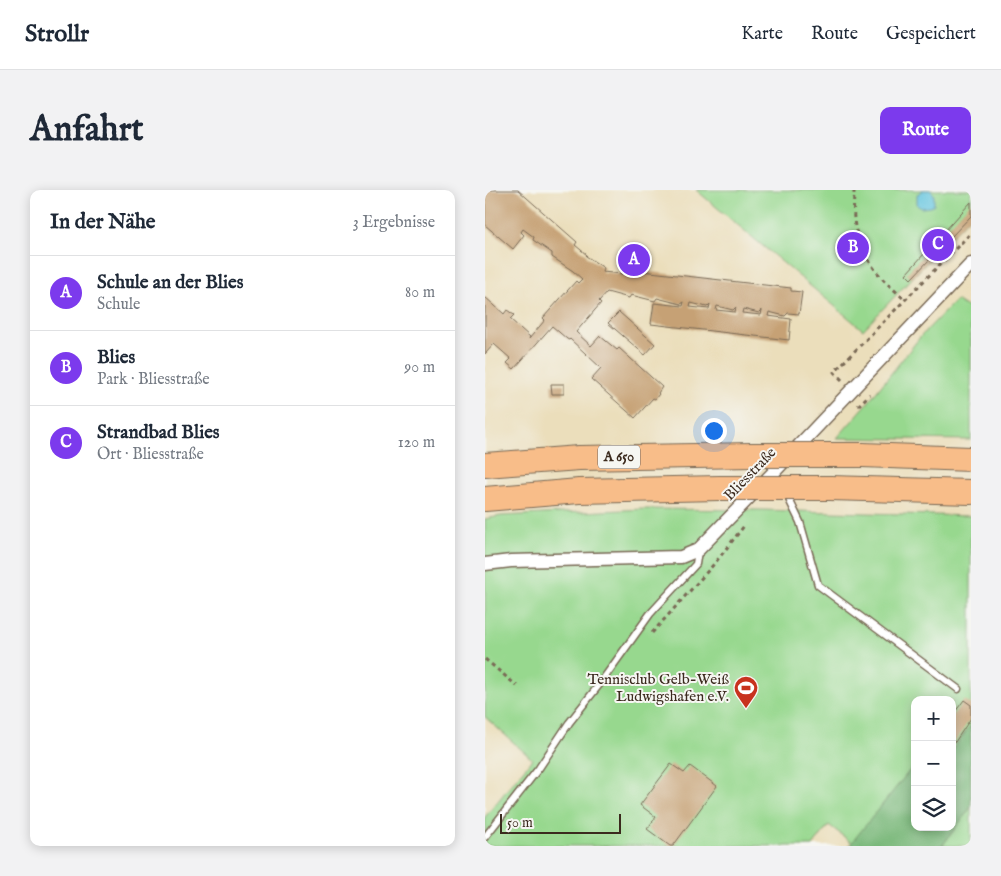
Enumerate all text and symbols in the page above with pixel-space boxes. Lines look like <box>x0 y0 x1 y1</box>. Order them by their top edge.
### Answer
text: Strollr <box>25 19 89 50</box>
text: Karte <box>741 23 783 46</box>
text: Route <box>811 23 858 46</box>
text: Gespeichert <box>886 23 976 46</box>
button: Route <box>880 107 971 154</box>
text: Anfahrt <box>30 108 144 153</box>
text: In der Nähe <box>50 209 156 236</box>
text: 3 Ergebnisse <box>353 213 435 233</box>
pin: C <box>922 226 954 264</box>
pin: B <box>837 229 869 267</box>
pin: A <box>618 241 650 279</box>
text: Schule an der Blies <box>97 271 243 295</box>
text: A <box>61 283 71 303</box>
text: 80 m <box>405 283 435 303</box>
text: Schule <box>97 295 140 315</box>
text: Blies <box>97 346 135 370</box>
text: B <box>61 358 71 378</box>
text: 90 m <box>404 358 435 378</box>
text: Park · Bliesstraße <box>97 370 210 390</box>
your location <box>701 418 727 444</box>
text: Strandbad Blies <box>97 421 220 445</box>
text: C <box>60 433 72 453</box>
text: 120 m <box>398 433 435 453</box>
street label: Bliesstraße <box>720 443 780 505</box>
text: Ort · Bliesstraße <box>97 445 204 465</box>
road number: A 650 <box>598 446 640 468</box>
place label: Tennisclub Gelb-Weiß Ludwigshafen e.V. <box>588 670 729 706</box>
sports icon: Tennisclub Gelb-Weiß Ludwigshafen e.V. <box>733 675 759 709</box>
map controls <box>911 696 956 831</box>
button: + <box>911 696 956 741</box>
button: − <box>911 741 956 786</box>
button: layers <box>911 786 956 831</box>
scale bar <box>500 811 621 834</box>
text: 50 m <box>507 814 533 832</box>

